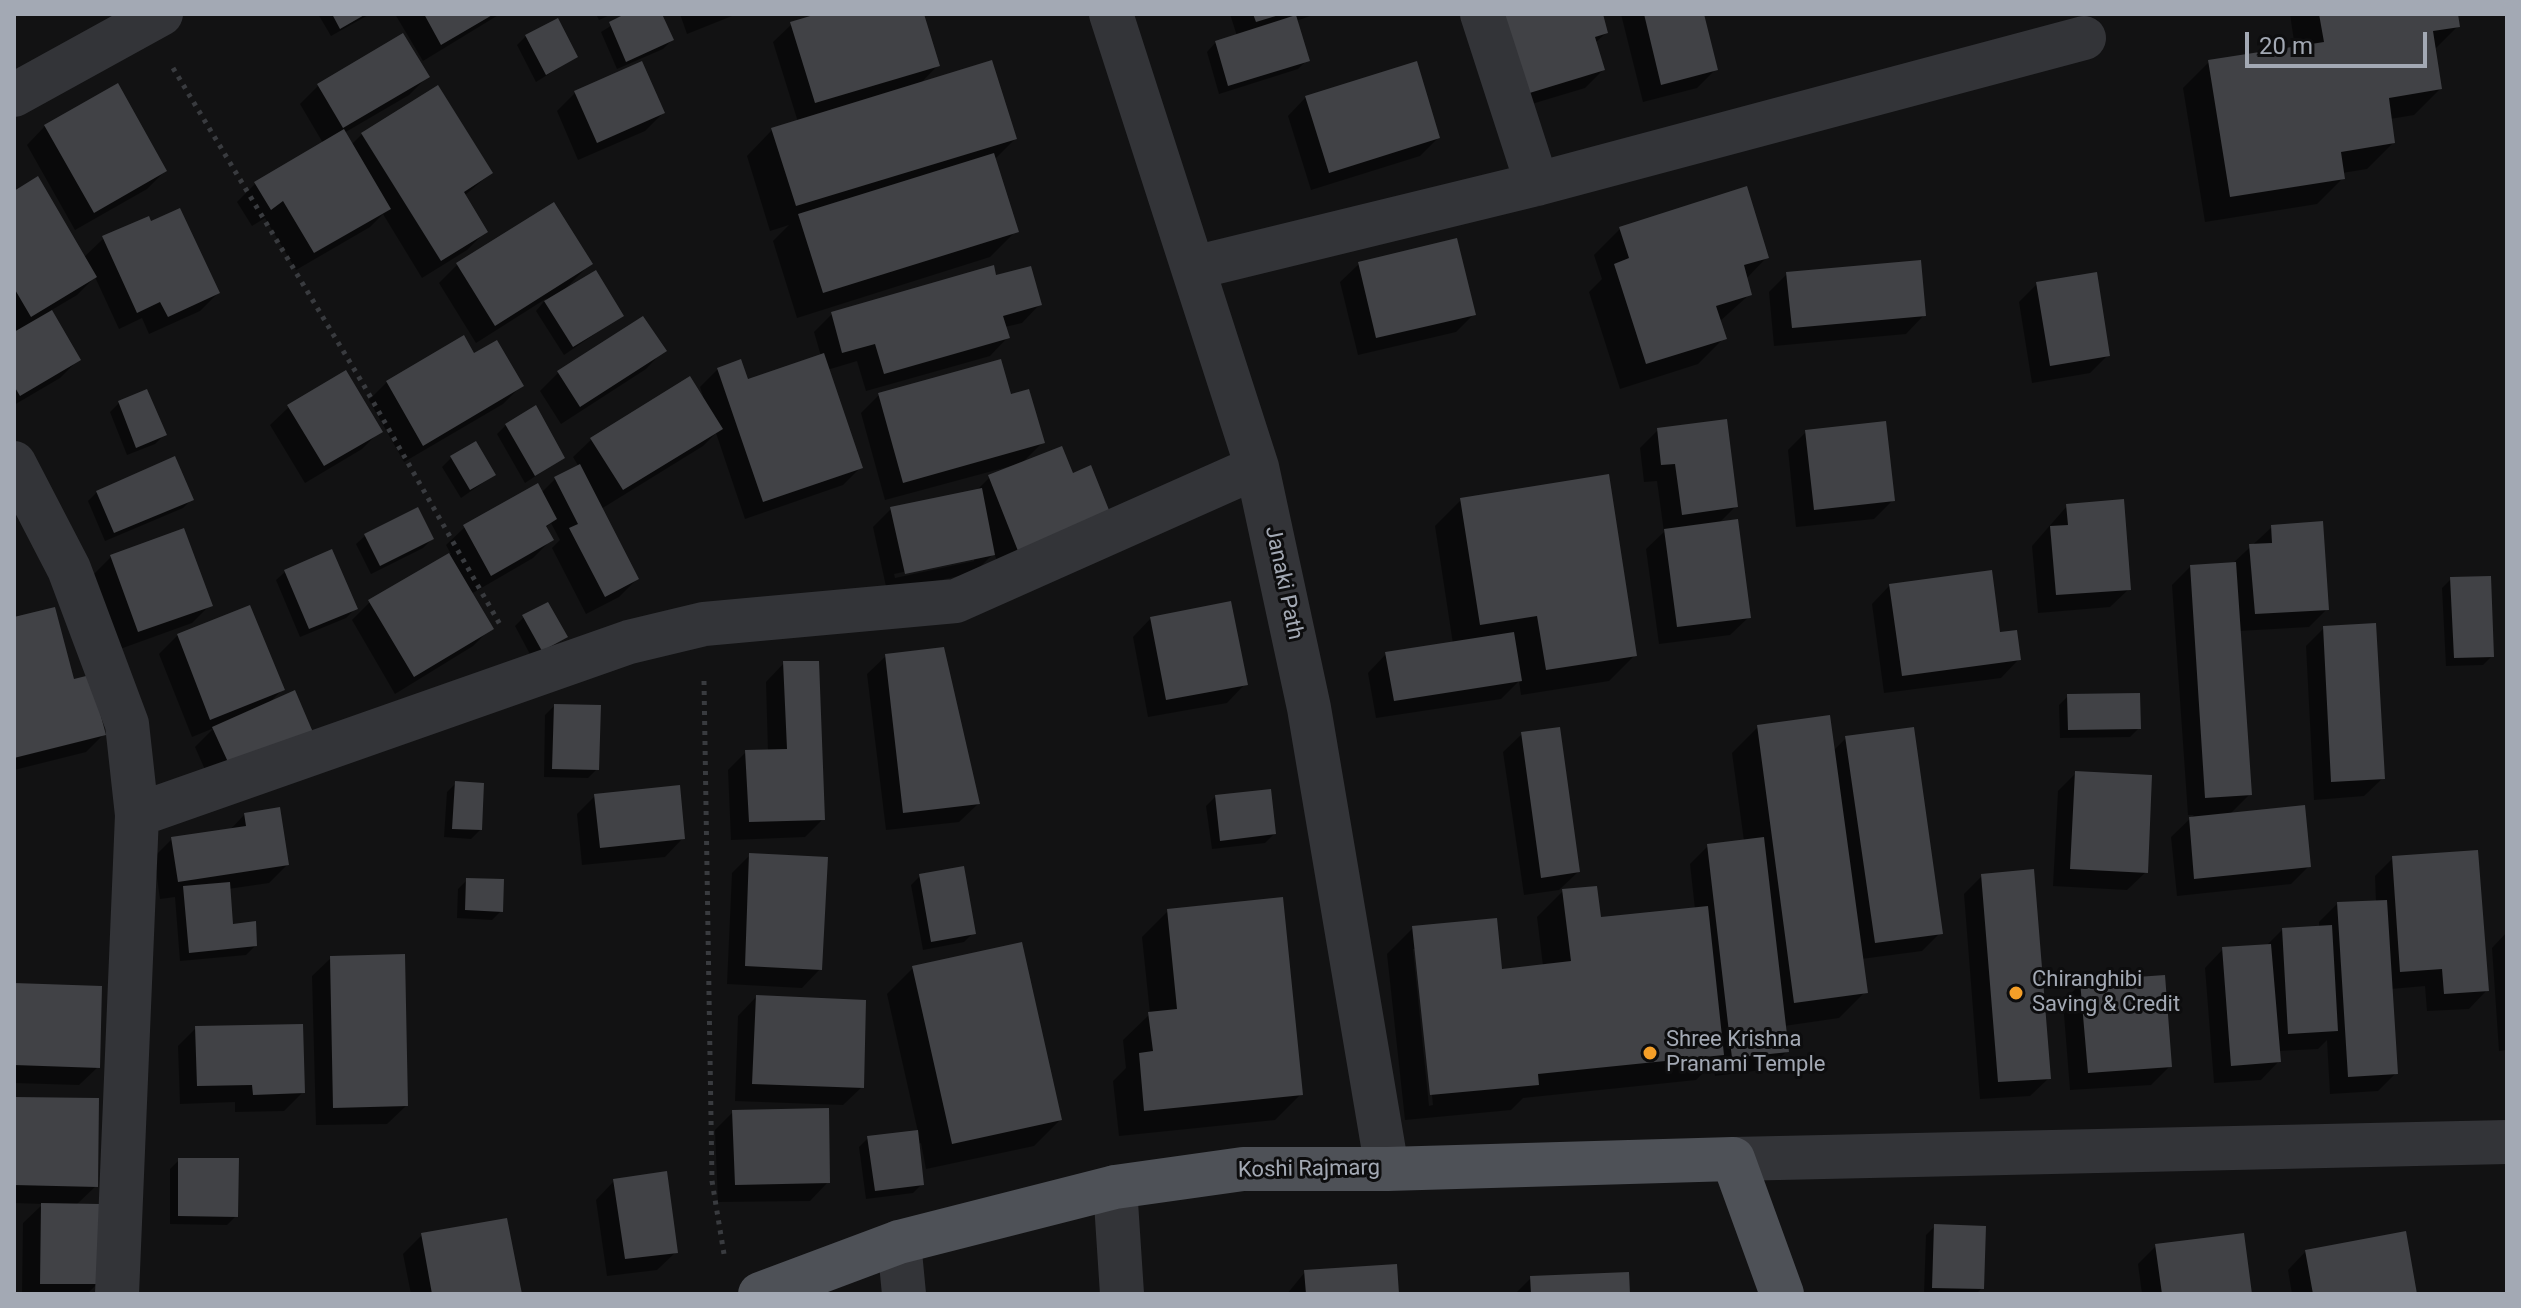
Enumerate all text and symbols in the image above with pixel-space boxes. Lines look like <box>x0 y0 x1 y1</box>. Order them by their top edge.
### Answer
scale bar <box>2249 16 2431 66</box>
text: 20 m <box>2259 32 2313 60</box>
street label: Janaki Path <box>1258 524 1308 642</box>
place label: Chiranghibi Saving & Credit <box>2032 967 2180 1018</box>
marker: Chiranghibi Saving & Credit <box>2007 984 2025 1002</box>
place label: Shree Krishna Pranami Temple <box>1666 1027 1825 1078</box>
marker: Shree Krishna Pranami Temple <box>1641 1044 1659 1062</box>
street label: Koshi Rajmarg <box>1238 1156 1380 1184</box>

